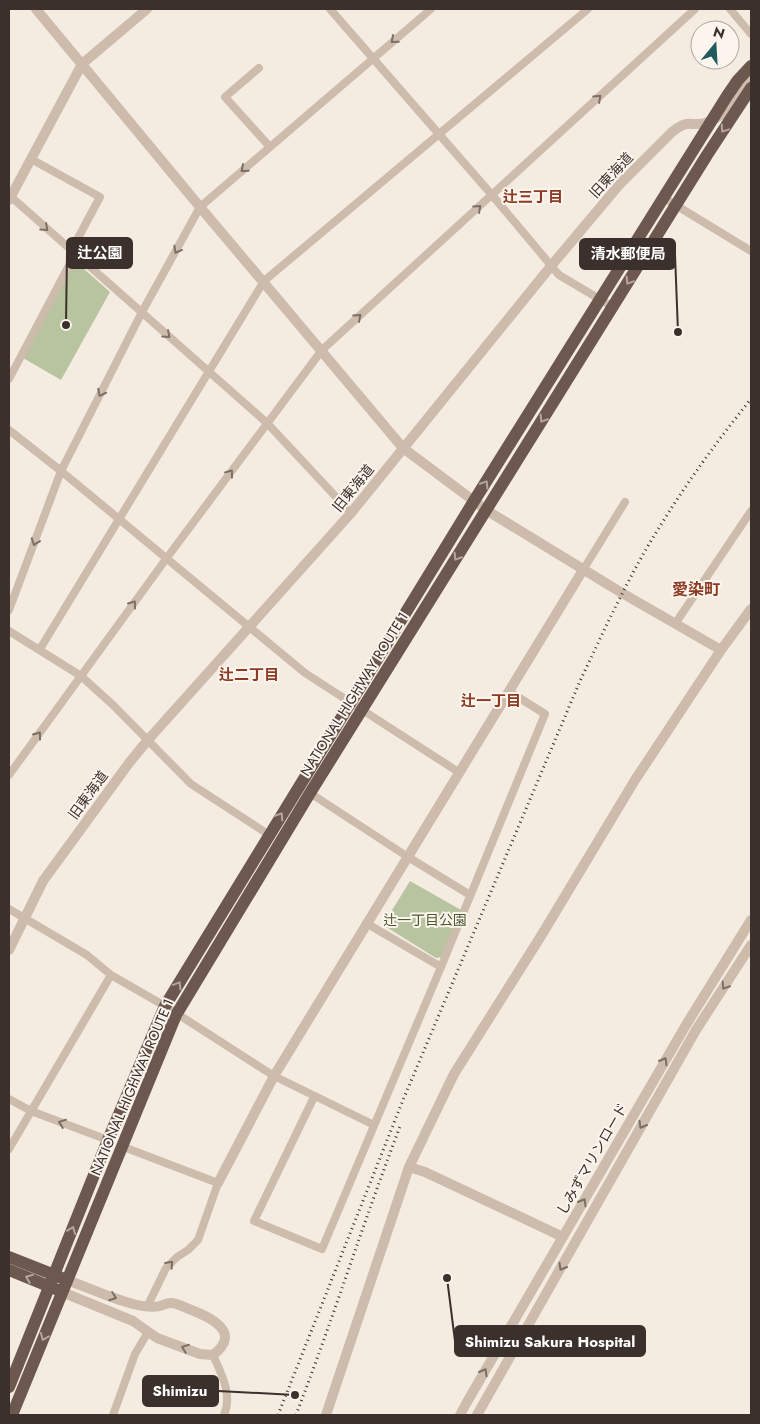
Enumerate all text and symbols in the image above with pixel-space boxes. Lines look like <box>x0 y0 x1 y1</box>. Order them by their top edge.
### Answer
north arrow <box>690 20 740 70</box>
text: N <box>711 21 727 44</box>
one-way arrow <box>391 35 400 43</box>
one-way arrow <box>592 95 601 104</box>
one-way arrow <box>721 123 730 133</box>
street label: 旧東海道 <box>585 148 637 202</box>
one-way arrow <box>241 163 250 172</box>
district label: 辻三丁目 <box>503 186 563 208</box>
one-way arrow <box>473 205 482 214</box>
one-way arrow <box>40 222 49 231</box>
callout: 辻公園 <box>67 238 132 268</box>
callout: 清水郵便局 <box>580 239 675 269</box>
text: 辻公園 <box>77 242 123 264</box>
text: 清水郵便局 <box>590 243 666 265</box>
one-way arrow <box>173 244 183 253</box>
one-way arrow <box>625 276 635 285</box>
one-way arrow <box>353 314 362 323</box>
one-way arrow <box>162 329 171 338</box>
one-way arrow <box>97 388 107 397</box>
one-way arrow <box>539 414 549 423</box>
street label: 旧東海道 <box>328 460 378 516</box>
one-way arrow <box>224 470 232 479</box>
one-way arrow <box>479 480 488 489</box>
one-way arrow <box>31 537 41 545</box>
one-way arrow <box>453 552 463 561</box>
district label: 愛染町 <box>672 578 720 601</box>
one-way arrow <box>127 600 136 610</box>
street label: NATIONAL HIGHWAY ROUTE 1 <box>295 608 413 780</box>
district label: 辻二丁目 <box>219 664 279 686</box>
district label: 辻一丁目 <box>461 690 521 712</box>
one-way arrow <box>32 732 40 741</box>
street label: 旧東海道 <box>63 766 113 824</box>
one-way arrow <box>274 812 283 821</box>
park label: 辻一丁目公園 <box>383 910 467 930</box>
one-way arrow <box>722 980 731 989</box>
one-way arrow <box>171 981 181 990</box>
street label: NATIONAL HIGHWAY ROUTE 1 <box>86 996 178 1178</box>
one-way arrow <box>658 1058 668 1067</box>
street label: しみずマリンロード <box>552 1099 632 1219</box>
one-way arrow <box>58 1118 67 1129</box>
one-way arrow <box>639 1120 649 1129</box>
one-way arrow <box>577 1198 587 1207</box>
one-way arrow <box>66 1226 76 1235</box>
one-way arrow <box>164 1261 173 1270</box>
one-way arrow <box>558 1261 568 1270</box>
one-way arrow <box>26 1274 34 1284</box>
one-way arrow <box>108 1291 116 1301</box>
callout: Shimizu Sakura Hospital <box>455 1326 645 1356</box>
text: Shimizu Sakura Hospital <box>465 1331 635 1353</box>
one-way arrow <box>40 1332 50 1341</box>
one-way arrow <box>181 1344 189 1354</box>
one-way arrow <box>477 1369 487 1378</box>
callout: Shimizu <box>143 1376 218 1406</box>
text: Shimizu <box>153 1380 207 1402</box>

